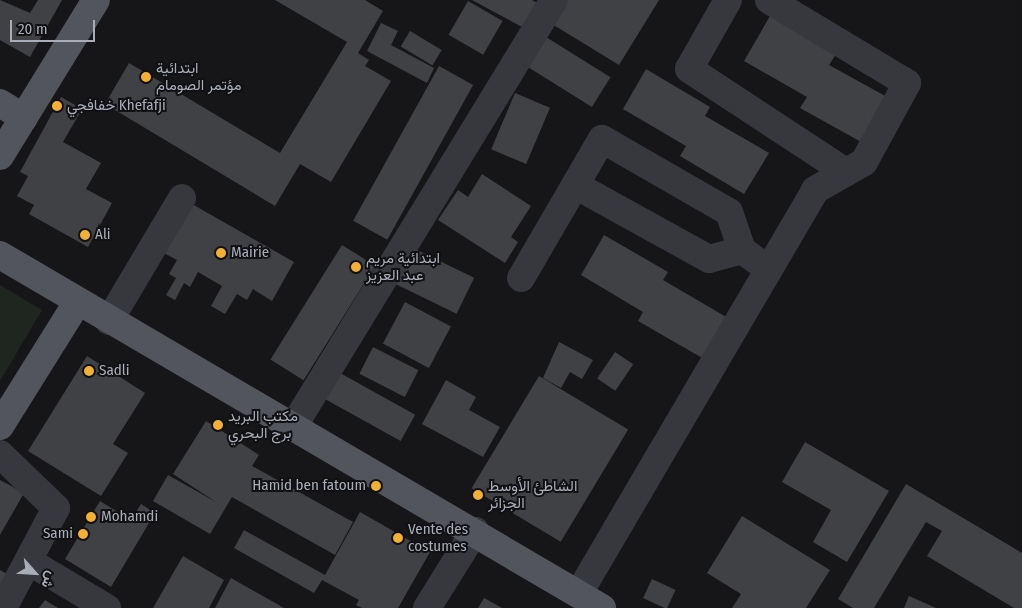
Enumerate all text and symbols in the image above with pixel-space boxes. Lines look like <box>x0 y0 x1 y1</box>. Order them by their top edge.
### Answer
scale bar <box>12 10 98 42</box>
text: 20 m <box>18 20 48 38</box>
place label: ابتدائية مؤتمر الصومام <box>156 59 241 94</box>
marker: ابتدائية مؤتمر الصومام <box>140 71 152 83</box>
place label: خفافجي Khefafji <box>67 97 166 115</box>
marker: خفافجي Khefafji <box>51 100 63 112</box>
place label: Ali <box>95 226 111 244</box>
marker: Ali <box>79 229 91 241</box>
place label: Mairie <box>231 244 269 262</box>
marker: Mairie <box>215 247 227 259</box>
place label: ابتدائية مريم عبد العزيز <box>366 249 440 284</box>
marker: ابتدائية مريم عبد العزيز <box>350 261 362 273</box>
place label: Sadli <box>99 362 130 380</box>
marker: Sadli <box>83 365 95 377</box>
place label: مكتب البريد برج البحري <box>228 407 298 442</box>
marker: مكتب البريد برج البحري <box>212 419 224 431</box>
place label: Hamid ben fatoum <box>252 477 366 495</box>
place label: الشاطئ الأوسط الجزائر <box>488 477 577 512</box>
marker: Hamid ben fatoum <box>370 480 382 492</box>
marker: الشاطئ الأوسط الجزائر <box>472 489 484 501</box>
place label: Mohamdi <box>101 508 158 526</box>
marker: Mohamdi <box>85 511 97 523</box>
place label: Vente des costumes <box>408 520 468 555</box>
place label: Sami <box>43 525 73 543</box>
marker: Sami <box>77 528 89 540</box>
marker: Vente des costumes <box>392 532 404 544</box>
north arrow <box>10 548 60 598</box>
text: ش <box>38 568 60 591</box>

